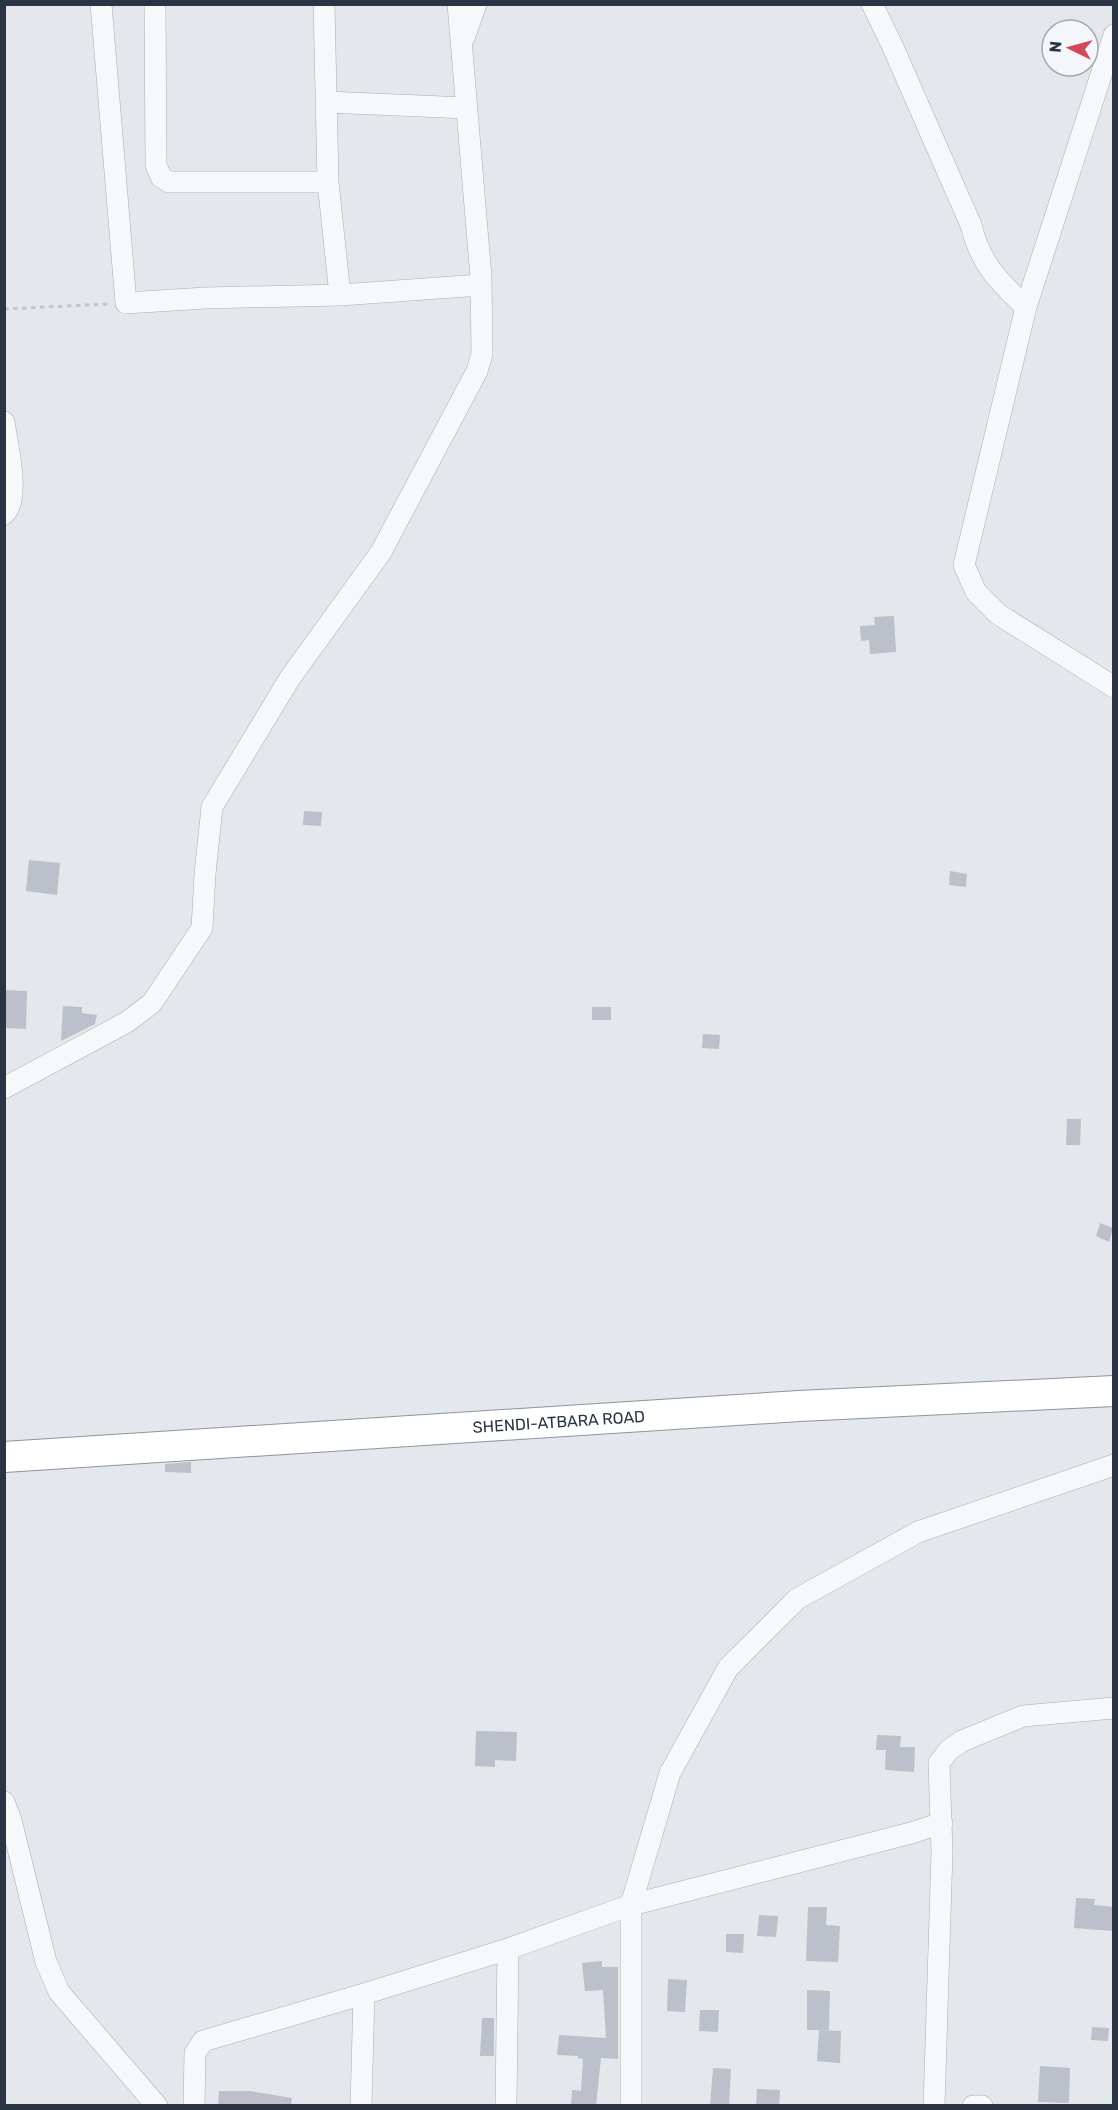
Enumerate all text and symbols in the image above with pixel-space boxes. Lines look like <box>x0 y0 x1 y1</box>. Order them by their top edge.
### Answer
north arrow <box>1040 18 1100 78</box>
text: N <box>1046 40 1066 53</box>
street label: SHENDI-ATBARA ROAD <box>472 1406 646 1436</box>

